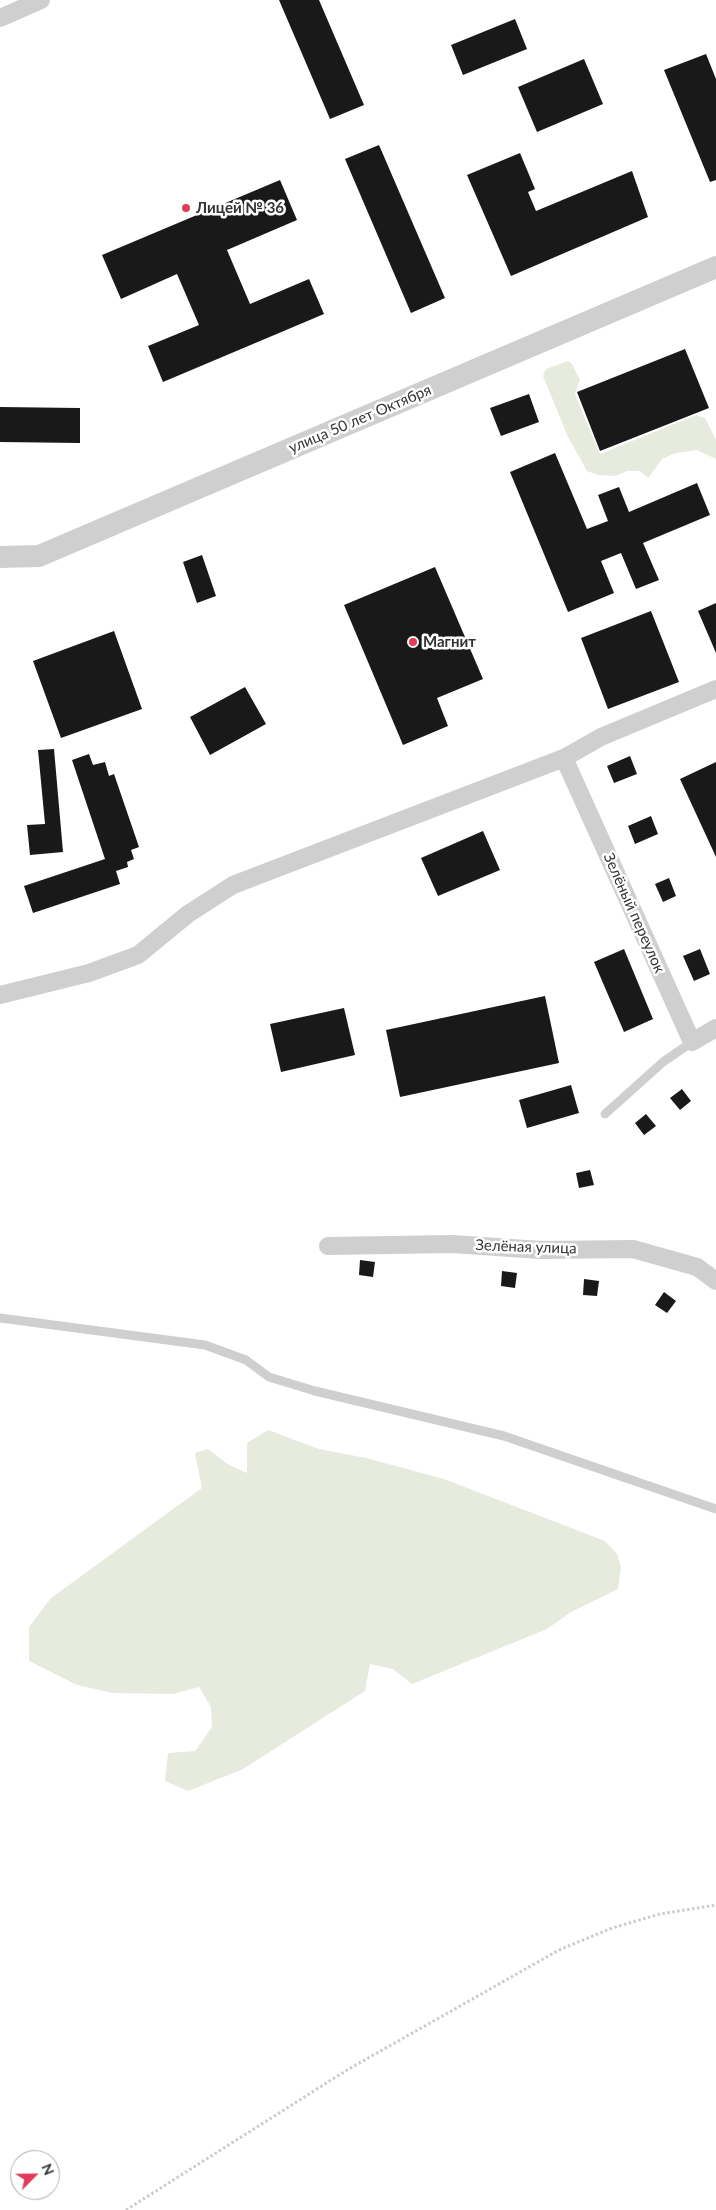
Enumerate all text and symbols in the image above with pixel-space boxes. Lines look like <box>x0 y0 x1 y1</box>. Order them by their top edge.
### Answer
place label: Лицей № 36 <box>196 199 284 217</box>
marker: Лицей № 36 <box>180 202 192 214</box>
street label: улица 50 лет Октября <box>286 381 434 457</box>
place label: Магнит <box>423 633 476 651</box>
marker: Магнит <box>407 636 419 648</box>
street label: Зелёный переулок <box>599 850 669 976</box>
street label: Зелёная улица <box>475 1236 577 1258</box>
north arrow <box>10 2150 60 2200</box>
text: N <box>38 2161 58 2178</box>

